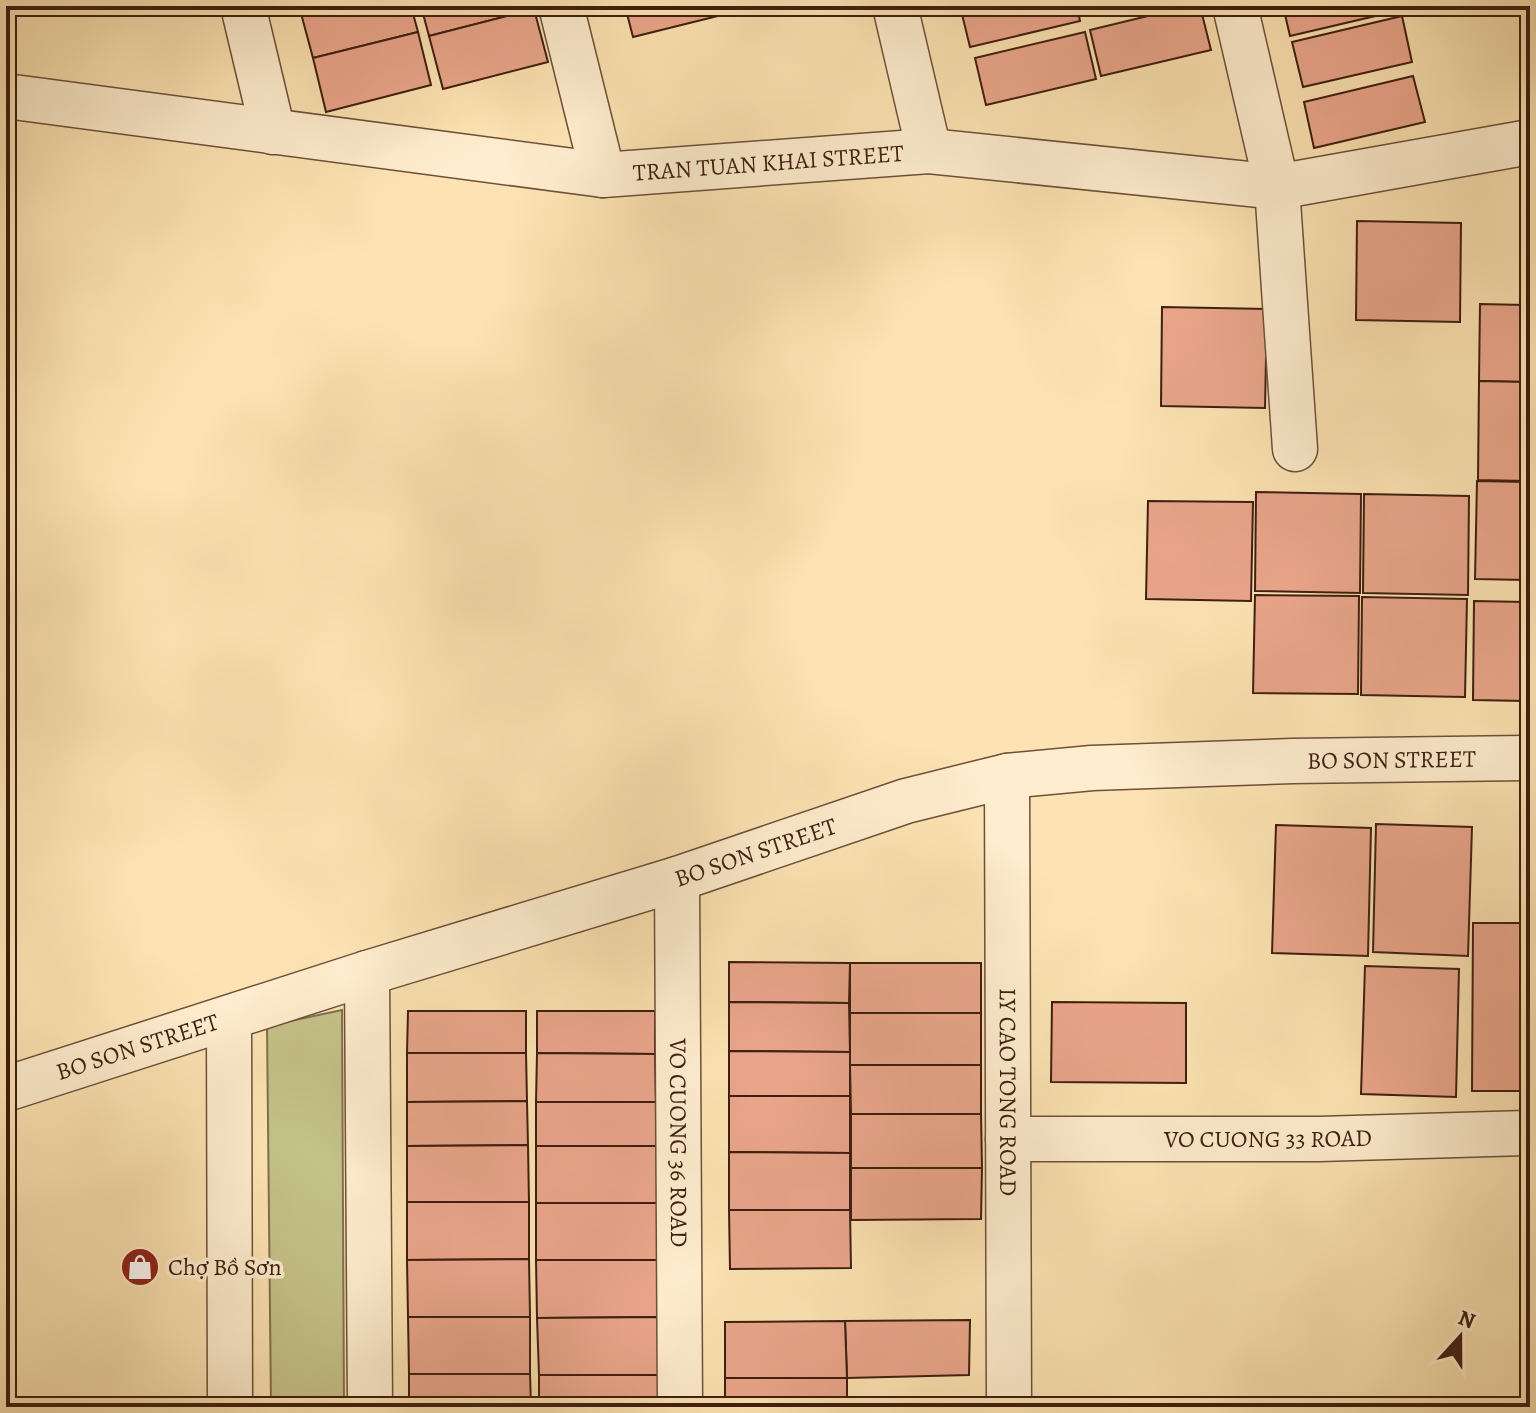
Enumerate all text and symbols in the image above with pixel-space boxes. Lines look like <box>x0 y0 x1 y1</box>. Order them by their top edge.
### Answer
street label: TRAN TUAN KHAI STREET <box>632 137 905 189</box>
street label: BO SON STREET <box>1307 743 1476 777</box>
street label: BO SON STREET <box>670 810 841 895</box>
street label: LY CAO TONG ROAD <box>992 988 1024 1196</box>
street label: BO SON STREET <box>52 1006 223 1088</box>
street label: VO CUONG 36 ROAD <box>662 1037 695 1248</box>
street label: VO CUONG 33 ROAD <box>1163 1122 1372 1155</box>
shop icon: Chợ Bồ Sơn <box>119 1246 161 1288</box>
place label: Chợ Bồ Sơn <box>168 1251 282 1283</box>
north arrow <box>1420 1297 1500 1377</box>
text: N <box>1454 1302 1480 1336</box>

